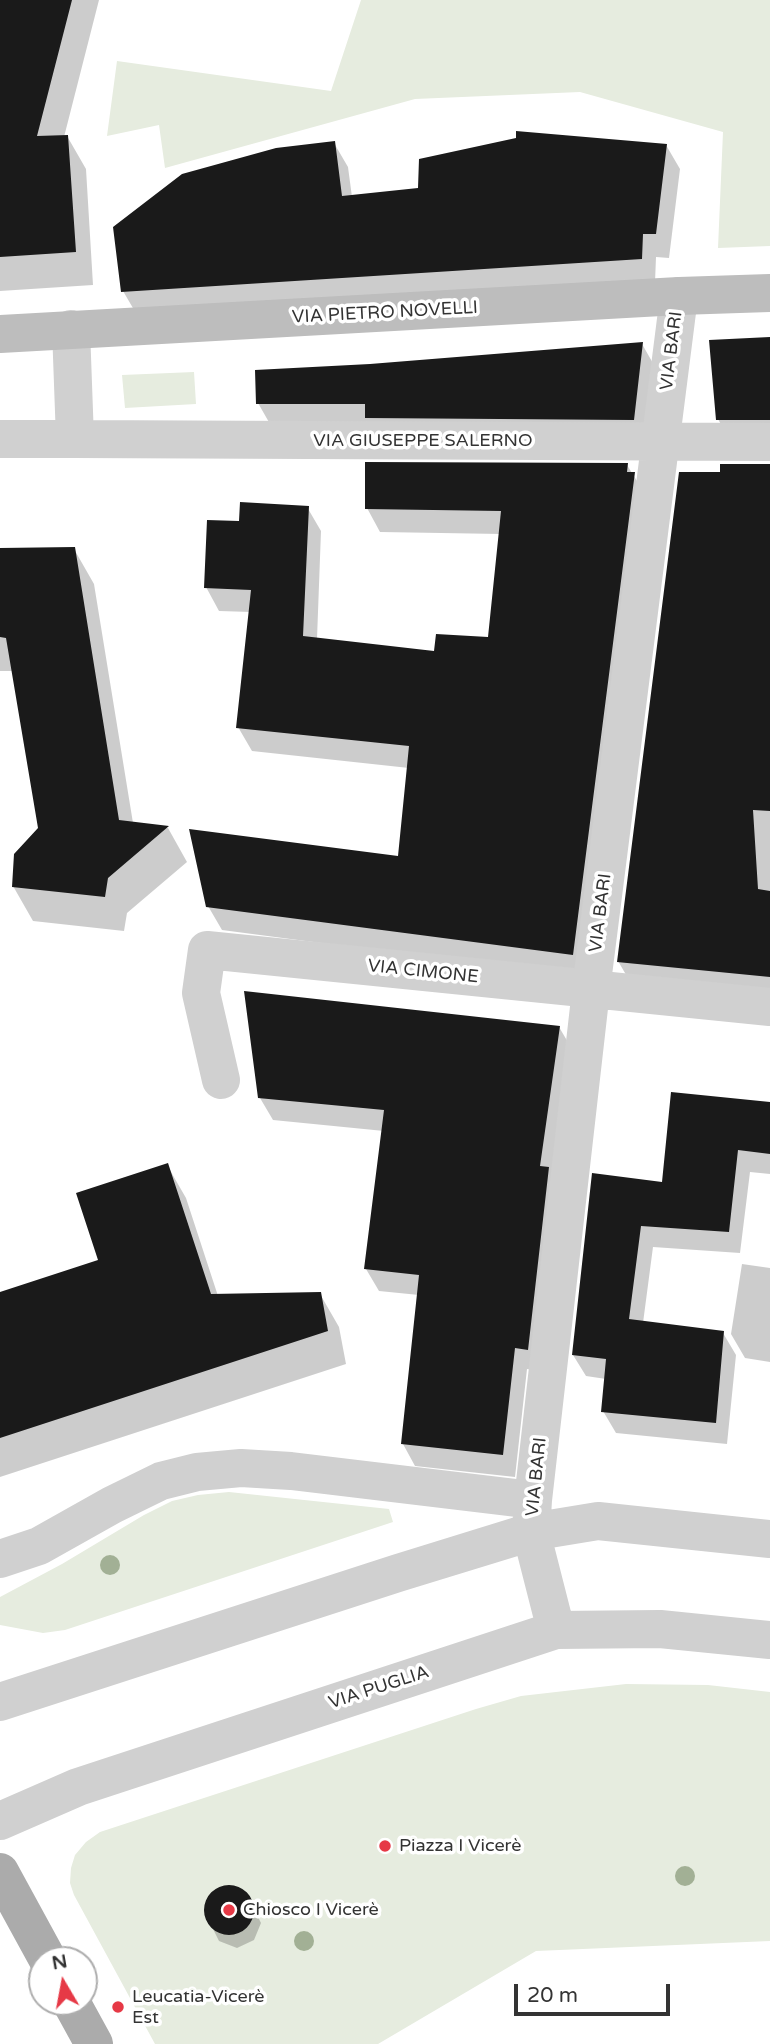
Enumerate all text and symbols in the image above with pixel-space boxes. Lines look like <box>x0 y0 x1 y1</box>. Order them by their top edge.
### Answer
street label: VIA PIETRO NOVELLI <box>291 297 479 329</box>
street label: VIA BARI <box>656 310 688 392</box>
street label: VIA GIUSEPPE SALERNO <box>313 430 533 452</box>
street label: VIA BARI <box>585 872 617 954</box>
street label: VIA CIMONE <box>367 955 479 989</box>
street label: VIA BARI <box>522 1436 552 1518</box>
street label: VIA PUGLIA <box>326 1662 432 1714</box>
place label: Piazza I Vicerè <box>399 1835 521 1857</box>
marker: Piazza I Vicerè <box>377 1838 393 1854</box>
place label: Chiosco I Vicerè <box>243 1899 379 1921</box>
marker: Chiosco I Vicerè <box>221 1902 237 1918</box>
north arrow <box>28 1946 98 2016</box>
text: N <box>50 1950 69 1974</box>
scale bar <box>518 1970 674 2014</box>
text: 20 m <box>527 1983 578 2008</box>
place label: Leucatia-Vicerè Est <box>132 1986 265 2028</box>
marker: Leucatia-Vicerè Est <box>110 1999 126 2015</box>

